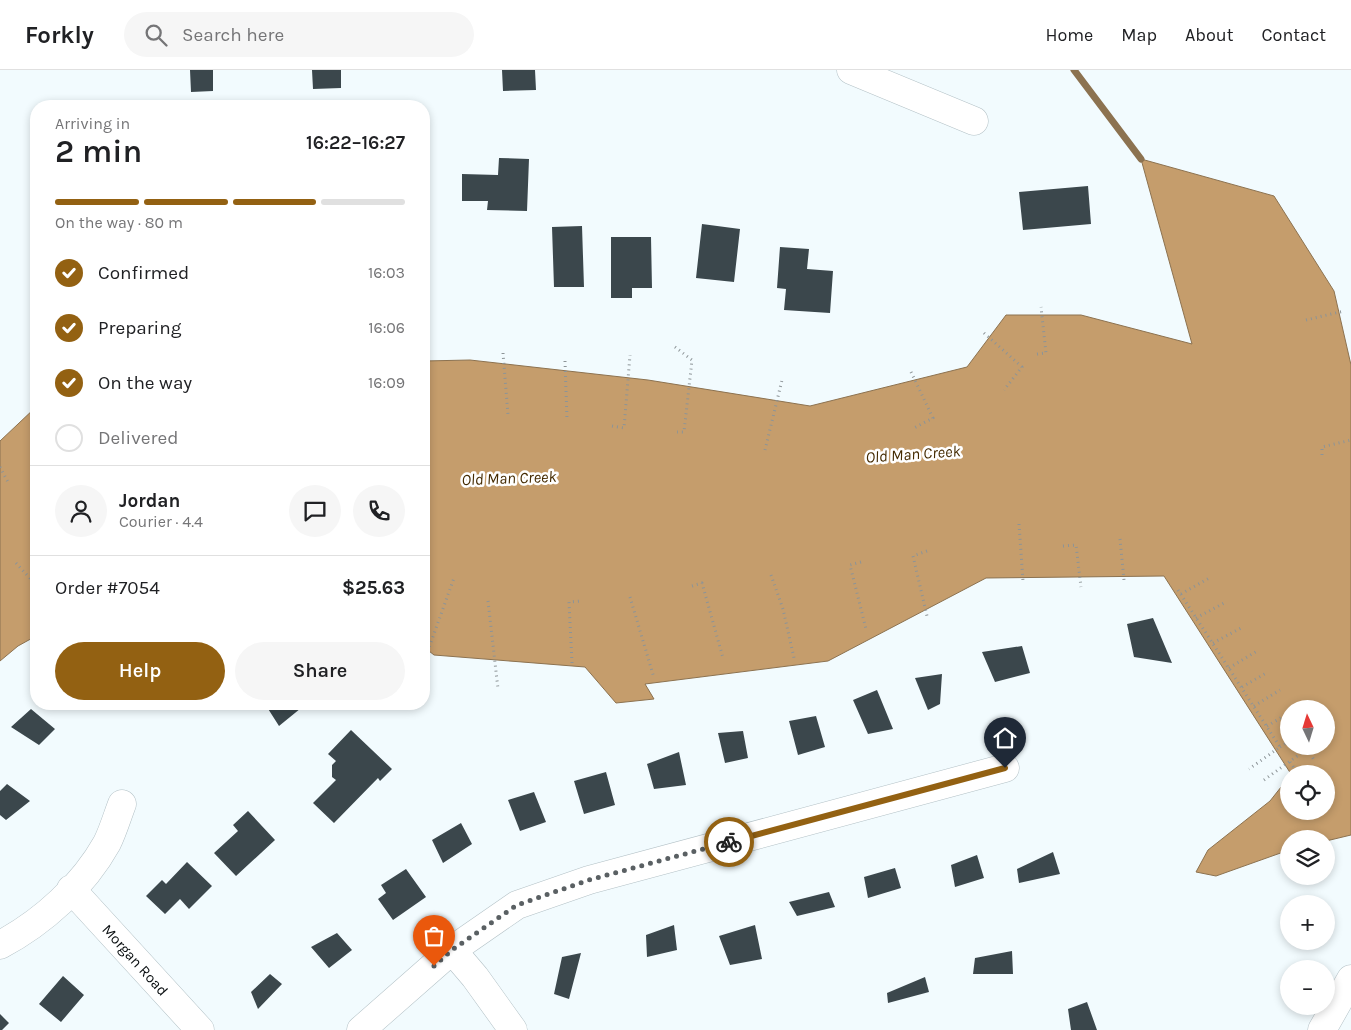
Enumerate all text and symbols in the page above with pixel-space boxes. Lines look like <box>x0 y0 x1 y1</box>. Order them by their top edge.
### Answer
search box <box>124 12 474 57</box>
text: Forkly <box>25 21 94 49</box>
icon: search <box>142 21 170 49</box>
text: Search here <box>182 24 284 46</box>
text: Home <box>1045 24 1093 46</box>
text: Map <box>1121 24 1157 46</box>
text: About <box>1185 24 1234 46</box>
text: Contact <box>1262 24 1326 46</box>
text: Arriving in <box>55 114 130 133</box>
text: 16:22–16:27 <box>306 132 405 154</box>
text: 2 min <box>55 133 142 170</box>
text: On the way · 80 m <box>55 213 183 232</box>
icon: check <box>55 259 83 287</box>
text: Confirmed <box>98 262 189 284</box>
text: 16:03 <box>368 263 405 282</box>
icon: check <box>55 314 83 342</box>
text: Preparing <box>98 317 181 339</box>
text: 16:06 <box>368 318 405 337</box>
icon: check <box>55 369 83 397</box>
text: On the way <box>98 372 192 394</box>
text: 16:09 <box>368 373 405 392</box>
text: Delivered <box>98 427 178 449</box>
water label: Old Man Creek <box>865 441 962 467</box>
water label: Old Man Creek <box>461 467 558 489</box>
button: person <box>55 485 107 537</box>
button: chat <box>289 485 341 537</box>
button: phone <box>353 485 405 537</box>
text: Jordan <box>119 490 180 512</box>
text: Courier · 4.4 <box>119 512 203 531</box>
text: Order #7054 <box>55 577 160 599</box>
text: $25.63 <box>342 577 405 599</box>
button: Help <box>55 642 225 700</box>
button: Share <box>235 642 405 700</box>
north arrow <box>1280 700 1335 755</box>
map controls <box>1280 700 1335 1015</box>
pin <box>984 717 1026 768</box>
icon: home <box>991 724 1019 752</box>
button: locate <box>1280 765 1335 820</box>
courier <box>704 817 754 867</box>
icon: bike <box>715 828 743 856</box>
button: layers <box>1280 830 1335 885</box>
button: + <box>1280 895 1335 950</box>
pin <box>413 915 455 966</box>
street label: Morgan Road <box>98 921 172 999</box>
icon: bag <box>420 922 448 950</box>
button: − <box>1280 960 1335 1015</box>

